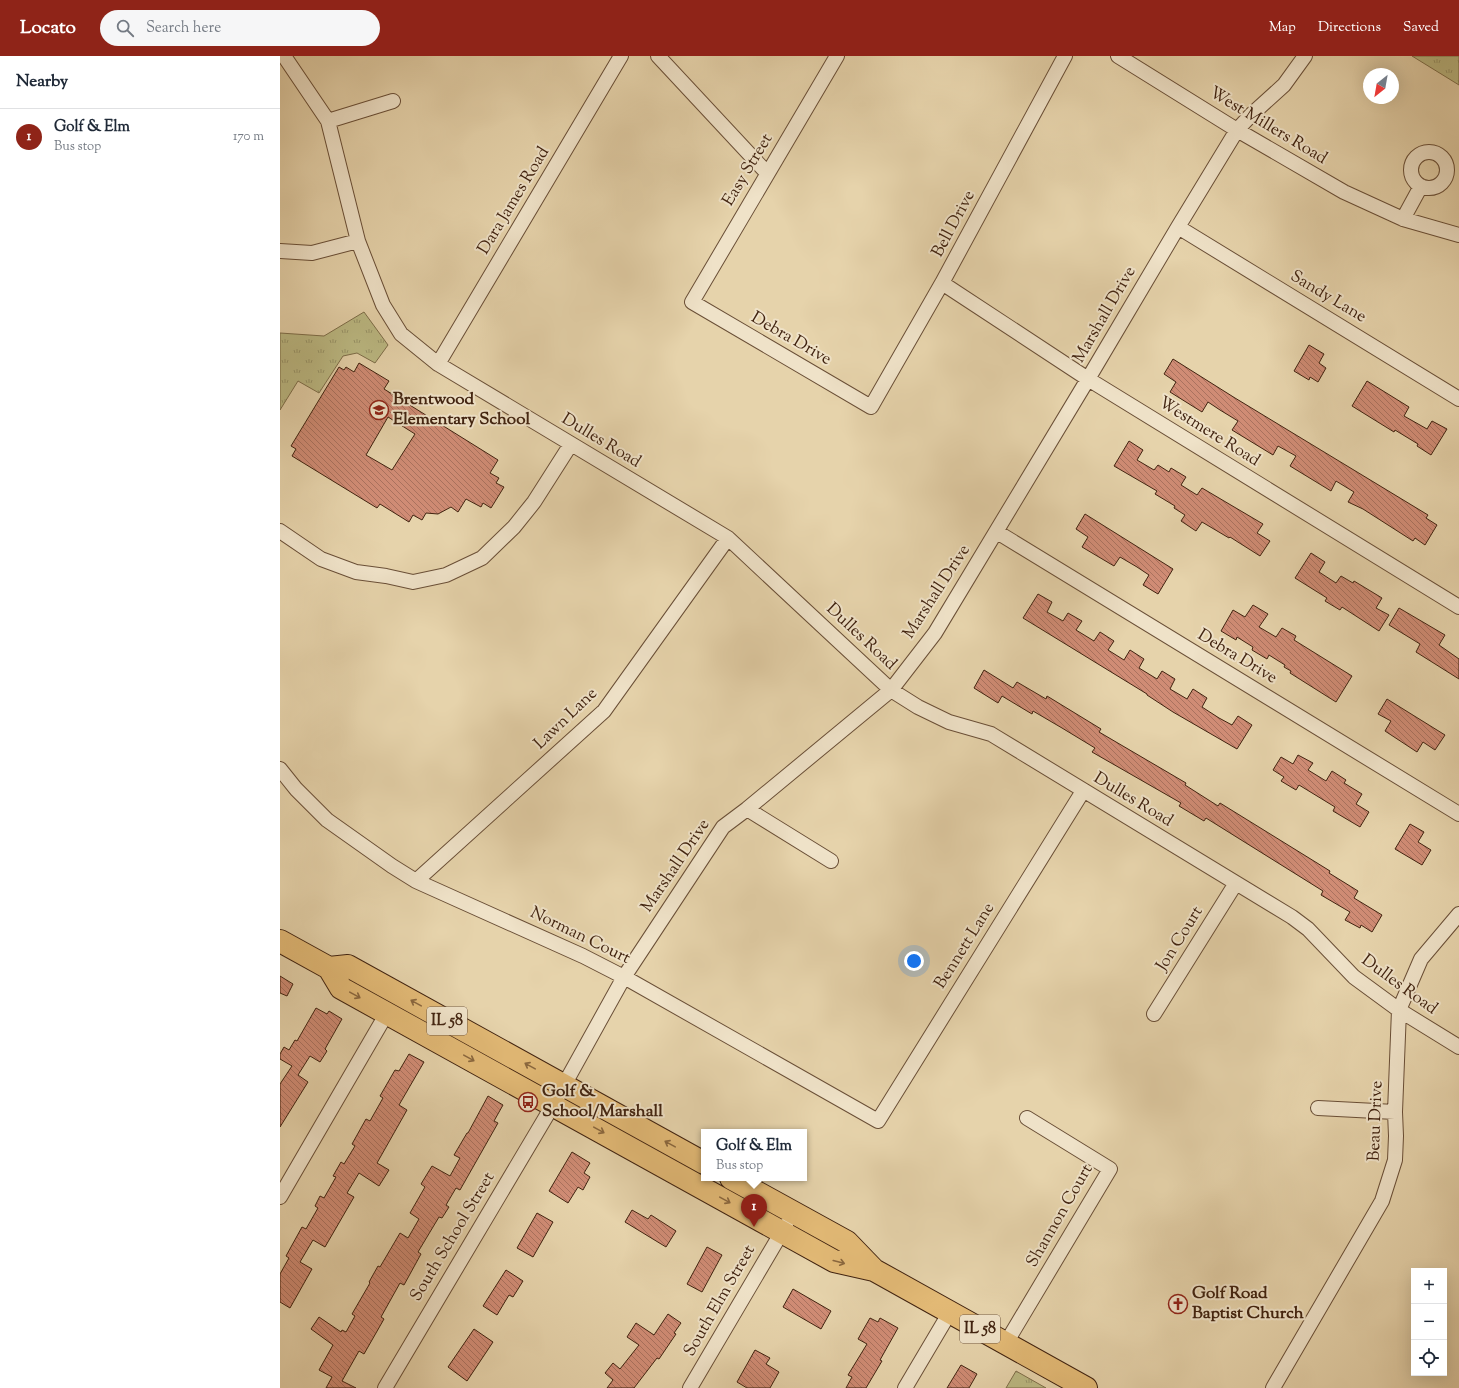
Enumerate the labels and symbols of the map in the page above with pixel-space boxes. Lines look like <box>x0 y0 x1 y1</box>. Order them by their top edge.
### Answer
north arrow <box>1363 68 1399 104</box>
street label: West Millers Road <box>1204 81 1332 171</box>
street label: Easy Street <box>717 129 779 211</box>
street label: Dara James Road <box>472 142 556 259</box>
street label: Bell Drive <box>926 186 982 262</box>
street label: Marshall Drive <box>1068 262 1142 368</box>
street label: Sandy Lane <box>1285 265 1371 329</box>
street label: Debra Drive <box>746 306 836 372</box>
place label: Brentwood Elementary School <box>393 388 530 432</box>
street label: Westmere Road <box>1154 391 1265 473</box>
school or university icon: Brentwood Elementary School <box>368 399 390 421</box>
street label: Dulles Road <box>557 408 646 474</box>
street label: Marshall Drive <box>897 540 977 644</box>
street label: Dulles Road <box>820 598 902 676</box>
street label: Debra Drive <box>1193 624 1281 690</box>
street label: Lawn Lane <box>529 682 603 755</box>
street label: Dulles Road <box>1089 767 1178 833</box>
street label: Marshall Drive <box>636 814 716 918</box>
street label: Bennett Lane <box>929 898 1001 994</box>
street label: Norman Court <box>526 901 634 971</box>
street label: Jon Court <box>1150 902 1209 977</box>
street label: Dulles Road <box>1356 949 1442 1021</box>
your location <box>904 951 924 971</box>
one-way arrow <box>349 992 361 1000</box>
one-way arrow <box>410 999 422 1007</box>
road number: IL 58 <box>427 1007 467 1035</box>
one-way arrow <box>462 1055 474 1063</box>
one-way arrow <box>524 1062 536 1070</box>
place label: Golf & School/Marshall <box>542 1080 663 1124</box>
street label: Beau Drive <box>1363 1080 1389 1162</box>
bus stop icon: Golf & School/Marshall <box>517 1091 539 1113</box>
one-way arrow <box>593 1127 605 1135</box>
one-way arrow <box>664 1140 676 1147</box>
street label: Shannon Court <box>1021 1160 1099 1272</box>
street label: South School Street <box>405 1168 501 1306</box>
pin: 1 <box>741 1194 767 1227</box>
one-way arrow <box>719 1197 731 1205</box>
street label: South Elm Street <box>678 1241 762 1361</box>
one-way arrow <box>832 1259 845 1266</box>
place label: Golf Road Baptist Church <box>1192 1282 1304 1326</box>
church icon: Golf Road Baptist Church <box>1167 1293 1189 1315</box>
road number: IL 58 <box>960 1315 1000 1343</box>

